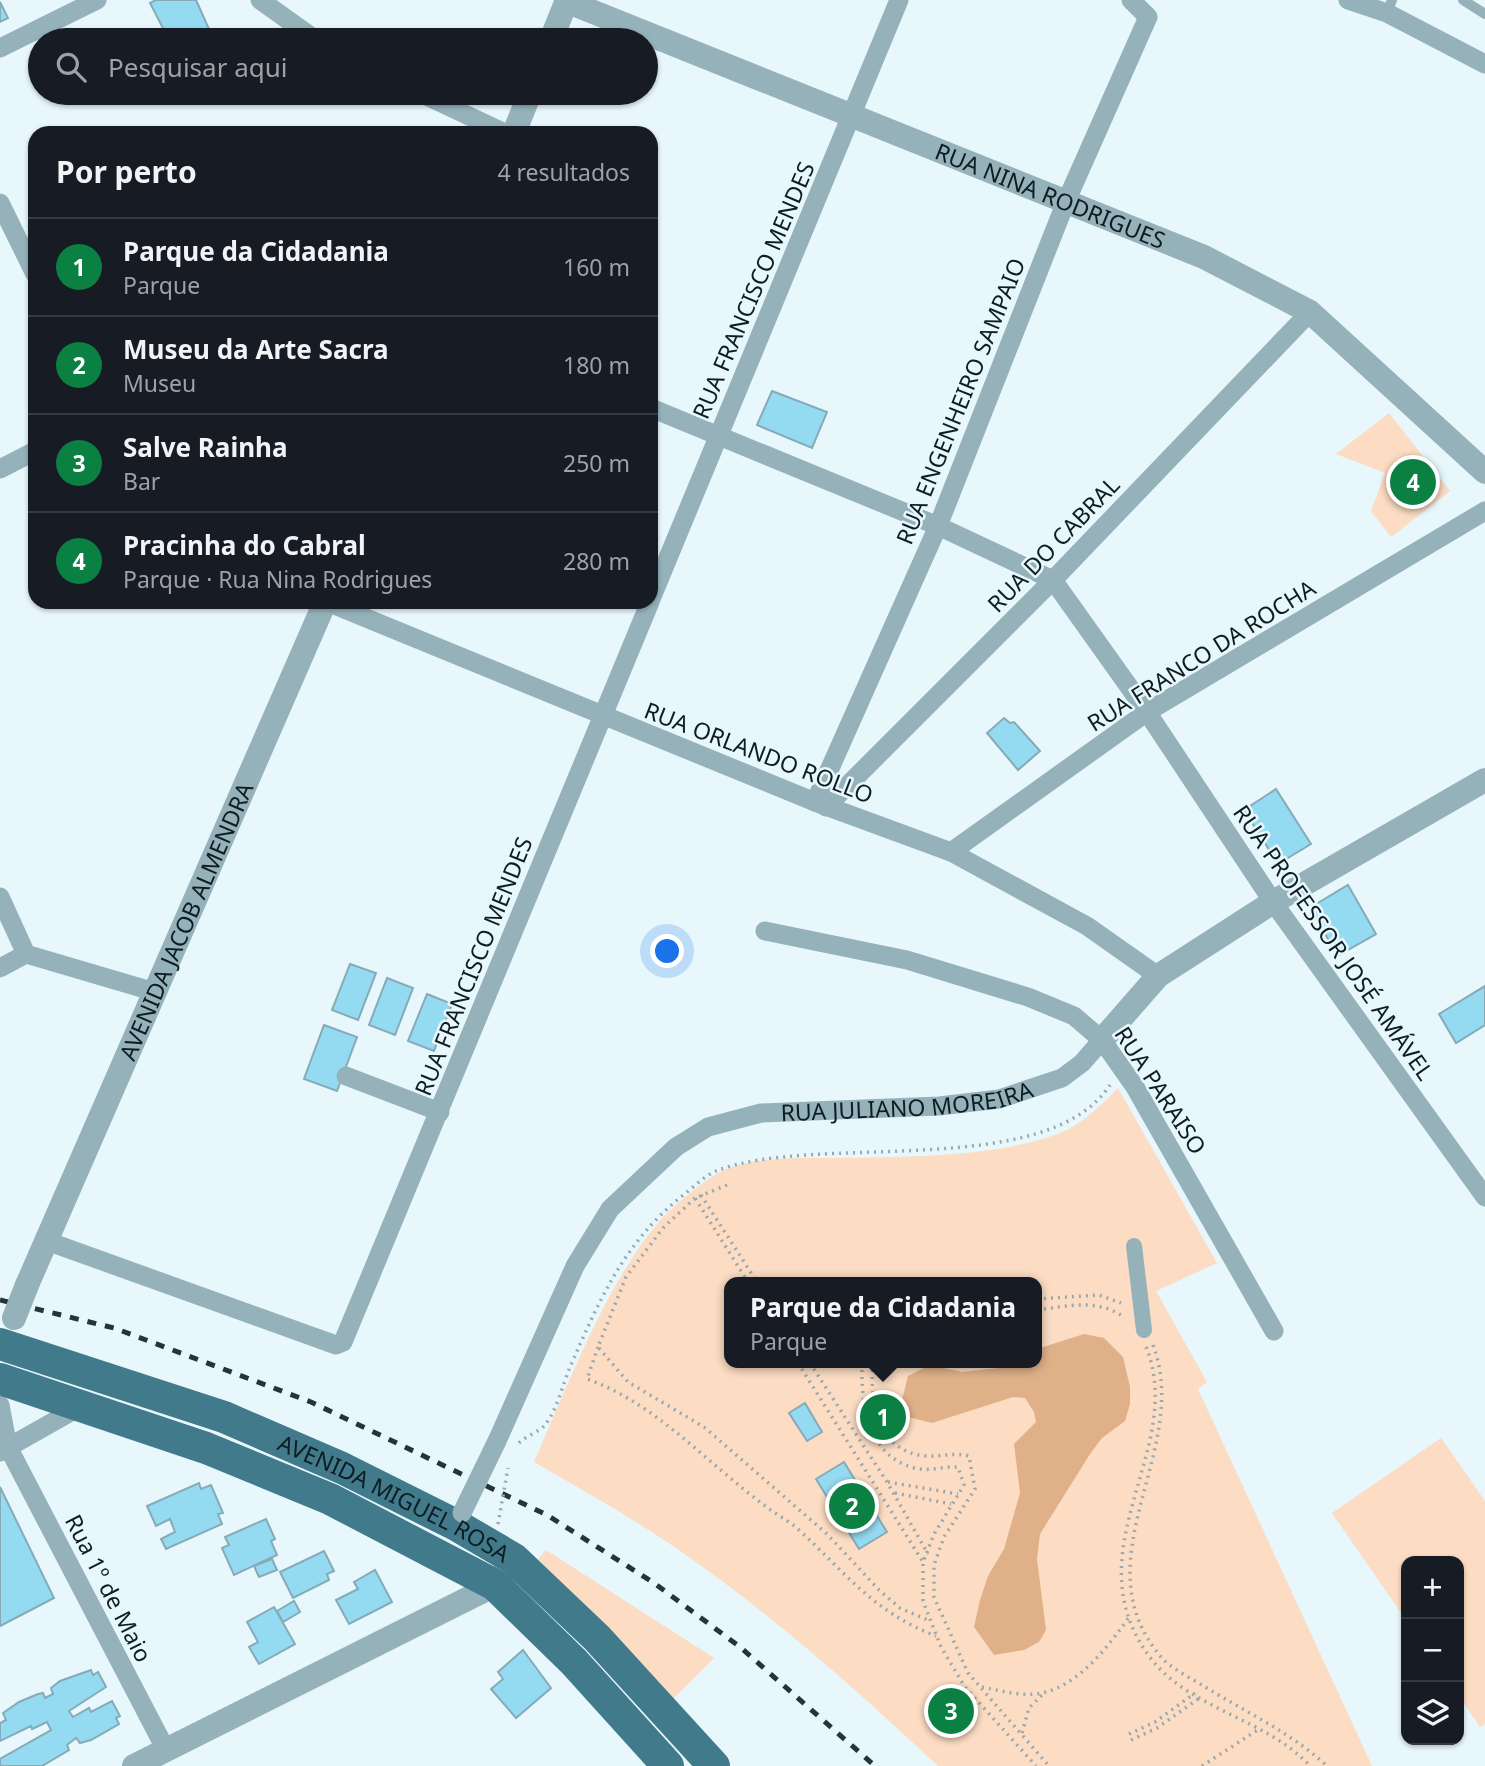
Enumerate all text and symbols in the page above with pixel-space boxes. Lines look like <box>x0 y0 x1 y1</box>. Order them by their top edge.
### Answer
search box <box>28 28 658 105</box>
icon: search <box>52 48 90 86</box>
text: Pesquisar aqui <box>108 49 288 85</box>
street label: RUA NINA RODRIGUES <box>931 135 1170 256</box>
text: Por perto <box>56 151 197 192</box>
text: 4 resultados <box>497 156 630 188</box>
street label: RUA FRANCISCO MENDES <box>684 157 822 423</box>
text: Parque da Cidadania <box>123 233 389 269</box>
text: 1 <box>72 251 86 283</box>
text: 160 m <box>563 251 630 283</box>
street label: RUA ENGENHEIRO SAMPAIO <box>888 253 1032 549</box>
text: Parque <box>123 269 200 301</box>
text: Museu da Arte Sacra <box>123 331 389 367</box>
text: 2 <box>72 349 86 381</box>
text: 180 m <box>563 349 630 381</box>
text: Museu <box>123 367 196 399</box>
text: Salve Rainha <box>123 429 288 465</box>
text: 3 <box>72 447 86 479</box>
text: 250 m <box>563 447 630 479</box>
pin: 4 <box>1390 456 1436 508</box>
text: Bar <box>123 465 160 497</box>
street label: RUA DO CABRAL <box>980 469 1126 619</box>
text: Pracinha do Cabral <box>123 527 366 563</box>
text: 4 <box>72 545 86 577</box>
text: 280 m <box>563 545 630 577</box>
text: Parque · Rua Nina Rodrigues <box>123 563 432 595</box>
street label: RUA FRANCO DA ROCHA <box>1081 571 1321 738</box>
street label: RUA ORLANDO ROLLO <box>640 694 878 810</box>
street label: AVENIDA JACOB ALMENDRA <box>111 777 261 1065</box>
street label: RUA PROFESSOR JOSÉ AMÁVEL <box>1226 798 1442 1086</box>
street label: RUA FRANCISCO MENDES <box>406 832 540 1100</box>
your location <box>650 934 684 968</box>
street label: RUA PARAISO <box>1108 1020 1214 1160</box>
street label: RUA JULIANO MOREIRA <box>780 1073 1037 1128</box>
popup <box>724 1277 1042 1368</box>
text: Parque da Cidadania <box>750 1289 1016 1325</box>
text: Parque <box>750 1325 827 1357</box>
pin: 1 <box>860 1391 906 1443</box>
street label: AVENIDA MIGUEL ROSA <box>273 1426 516 1569</box>
pin: 2 <box>829 1480 875 1532</box>
street label: Rua 1º de Maio <box>58 1509 160 1667</box>
map controls <box>1401 1556 1464 1745</box>
button: + <box>1401 1556 1464 1619</box>
button: − <box>1401 1619 1464 1682</box>
button: layers <box>1401 1682 1464 1745</box>
pin: 3 <box>928 1685 974 1737</box>

